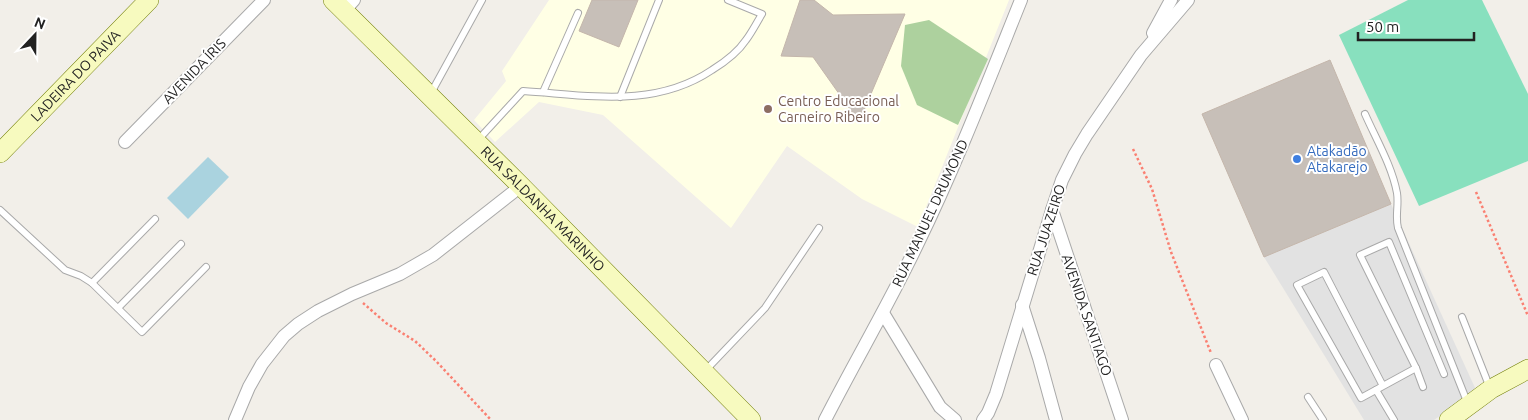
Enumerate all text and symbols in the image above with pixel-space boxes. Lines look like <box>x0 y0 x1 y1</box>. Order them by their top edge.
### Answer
north arrow <box>10 10 60 60</box>
scale bar <box>1358 10 1474 42</box>
text: N <box>32 14 48 32</box>
text: 50 m <box>1366 18 1399 35</box>
street label: LADEIRA DO PAIVA <box>27 27 123 125</box>
street label: AVENIDA ÍRIS <box>158 35 229 107</box>
place label: Centro Educacional Carneiro Ribeiro <box>778 93 899 125</box>
marker: Centro Educacional Carneiro Ribeiro <box>762 103 774 115</box>
street label: RUA MANUEL DRUMOND <box>889 137 971 289</box>
street label: RUA SALDANHA MARINHO <box>478 143 608 275</box>
place label: Atakadão Atakarejo <box>1307 143 1368 175</box>
marker: Atakadão Atakarejo <box>1291 153 1303 165</box>
street label: RUA JUAZEIRO <box>1024 182 1068 278</box>
street label: AVENIDA SANTIAGO <box>1059 252 1115 378</box>

